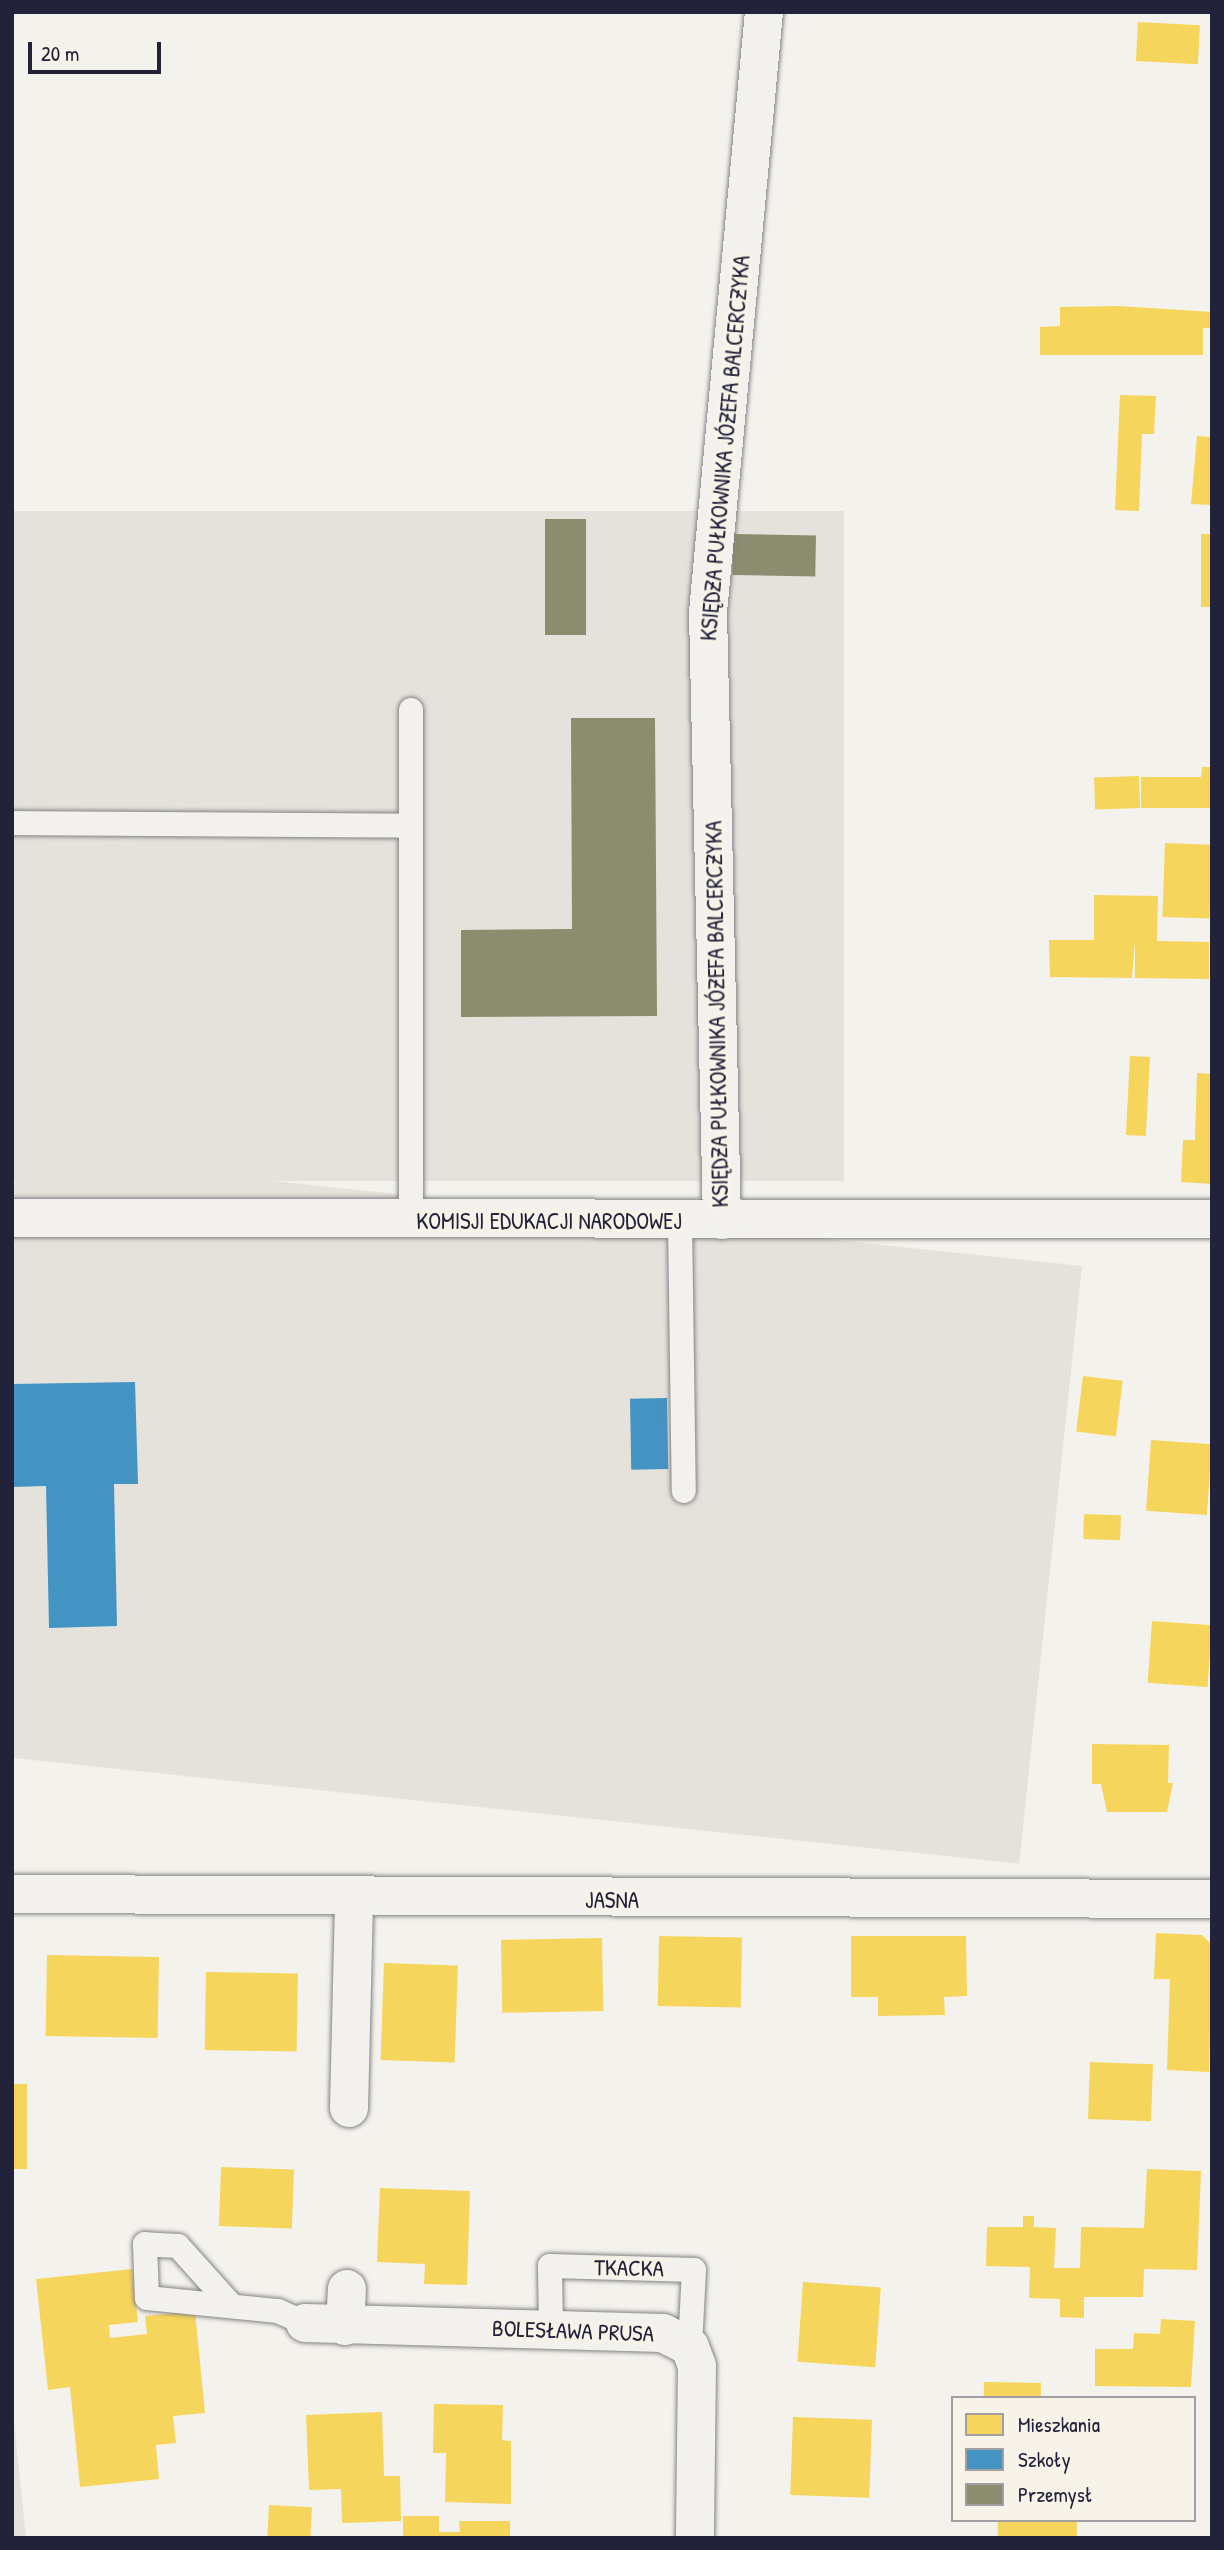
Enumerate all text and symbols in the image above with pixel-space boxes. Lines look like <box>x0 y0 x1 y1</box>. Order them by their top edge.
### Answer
scale bar <box>32 28 164 72</box>
text: 20 m <box>41 39 79 68</box>
street label: KSIĘDZA PUŁKOWNIKA JÓZEFA BALCERCZYKA <box>694 254 756 642</box>
street label: KSIĘDZA PUŁKOWNIKA JÓZEFA BALCERCZYKA <box>700 820 734 1208</box>
street label: KOMISJI EDUKACJI NARODOWEJ <box>416 1207 682 1235</box>
street label: JASNA <box>585 1886 639 1914</box>
street label: TKACKA <box>594 2254 664 2282</box>
street label: BOLESŁAWA PRUSA <box>492 2314 654 2348</box>
legend <box>951 2396 1196 2522</box>
text: Mieszkania <box>1018 2410 1100 2439</box>
text: Szkoły <box>1018 2445 1071 2474</box>
text: Przemysł <box>1018 2480 1093 2509</box>

